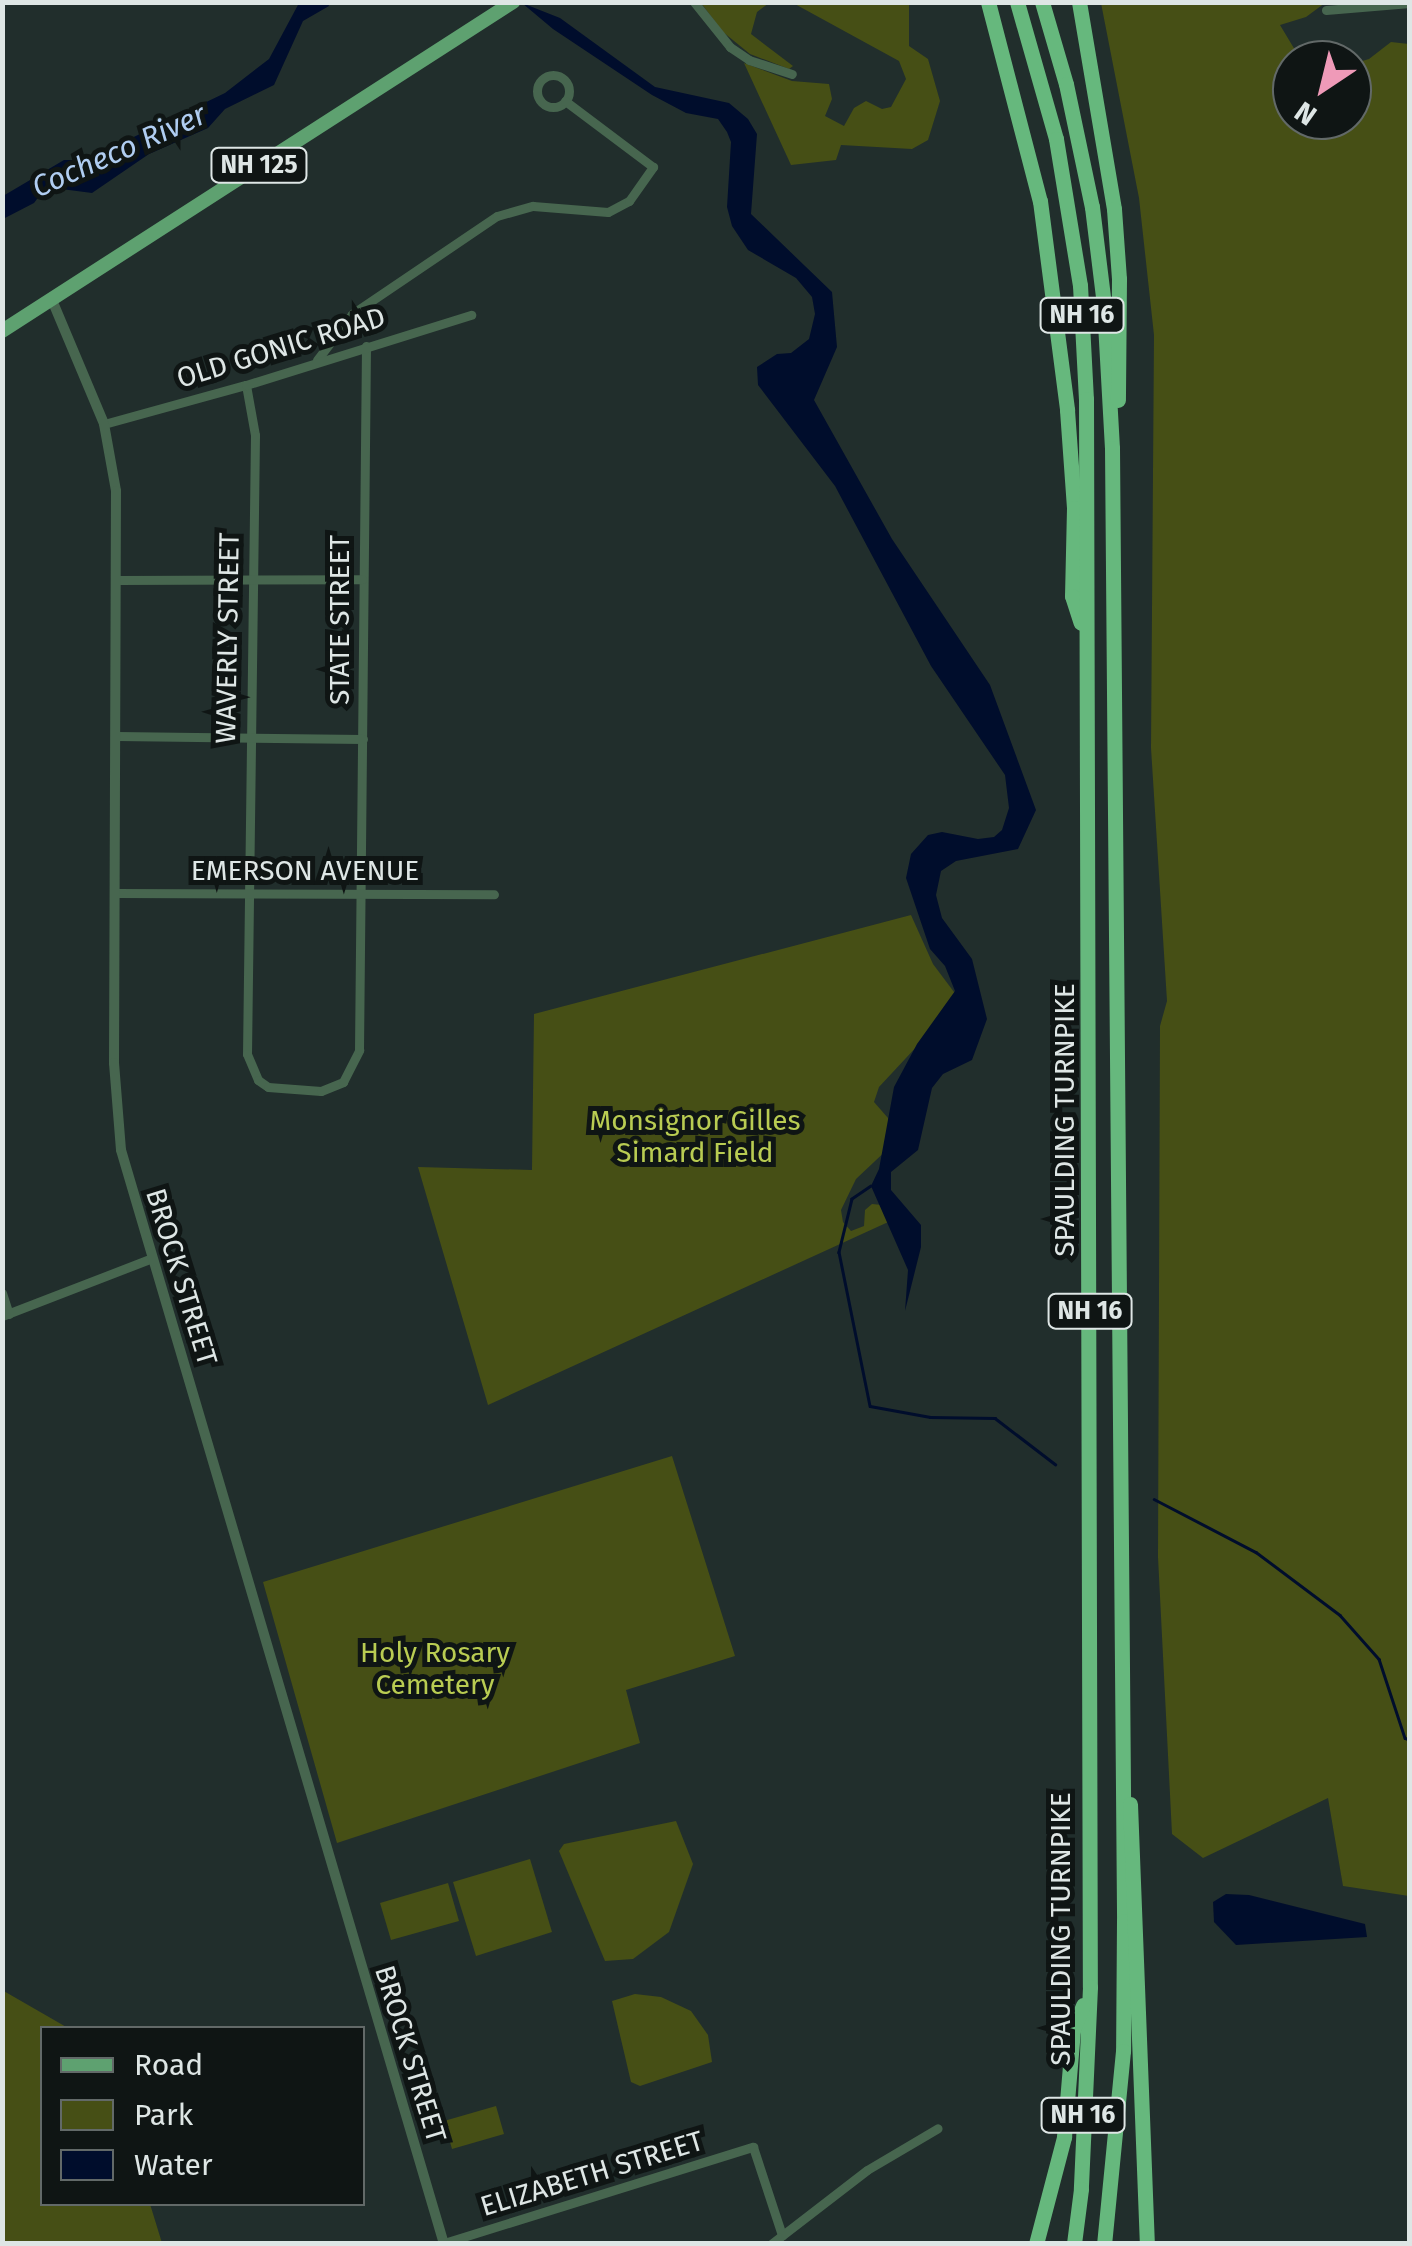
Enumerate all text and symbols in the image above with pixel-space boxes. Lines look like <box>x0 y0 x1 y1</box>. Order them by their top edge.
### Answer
north arrow <box>1272 40 1372 140</box>
text: N <box>1289 95 1323 132</box>
water label: Cocheco River <box>26 97 212 205</box>
road number: NH 125 <box>209 145 309 185</box>
road number: NH 16 <box>1040 295 1124 335</box>
street label: OLD GONIC ROAD <box>173 300 389 396</box>
street label: WAVERLY STREET <box>209 532 247 744</box>
street label: STATE STREET <box>323 535 357 705</box>
street label: EMERSON AVENUE <box>191 854 419 888</box>
street label: SPAULDING TURNPIKE <box>1048 983 1082 1257</box>
park label: Monsignor Gilles Simard Field <box>589 1104 801 1170</box>
street label: BROCK STREET <box>138 1185 224 1369</box>
road number: NH 16 <box>1048 1291 1132 1331</box>
park label: Holy Rosary Cemetery <box>360 1636 510 1702</box>
street label: SPAULDING TURNPIKE <box>1044 1792 1078 2066</box>
street label: BROCK STREET <box>367 1962 453 2146</box>
legend <box>40 2026 365 2206</box>
text: Road <box>134 2047 203 2083</box>
road number: NH 16 <box>1040 2095 1126 2135</box>
text: Park <box>134 2097 193 2133</box>
street label: ELIZABETH STREET <box>477 2124 707 2224</box>
text: Water <box>134 2147 213 2183</box>

